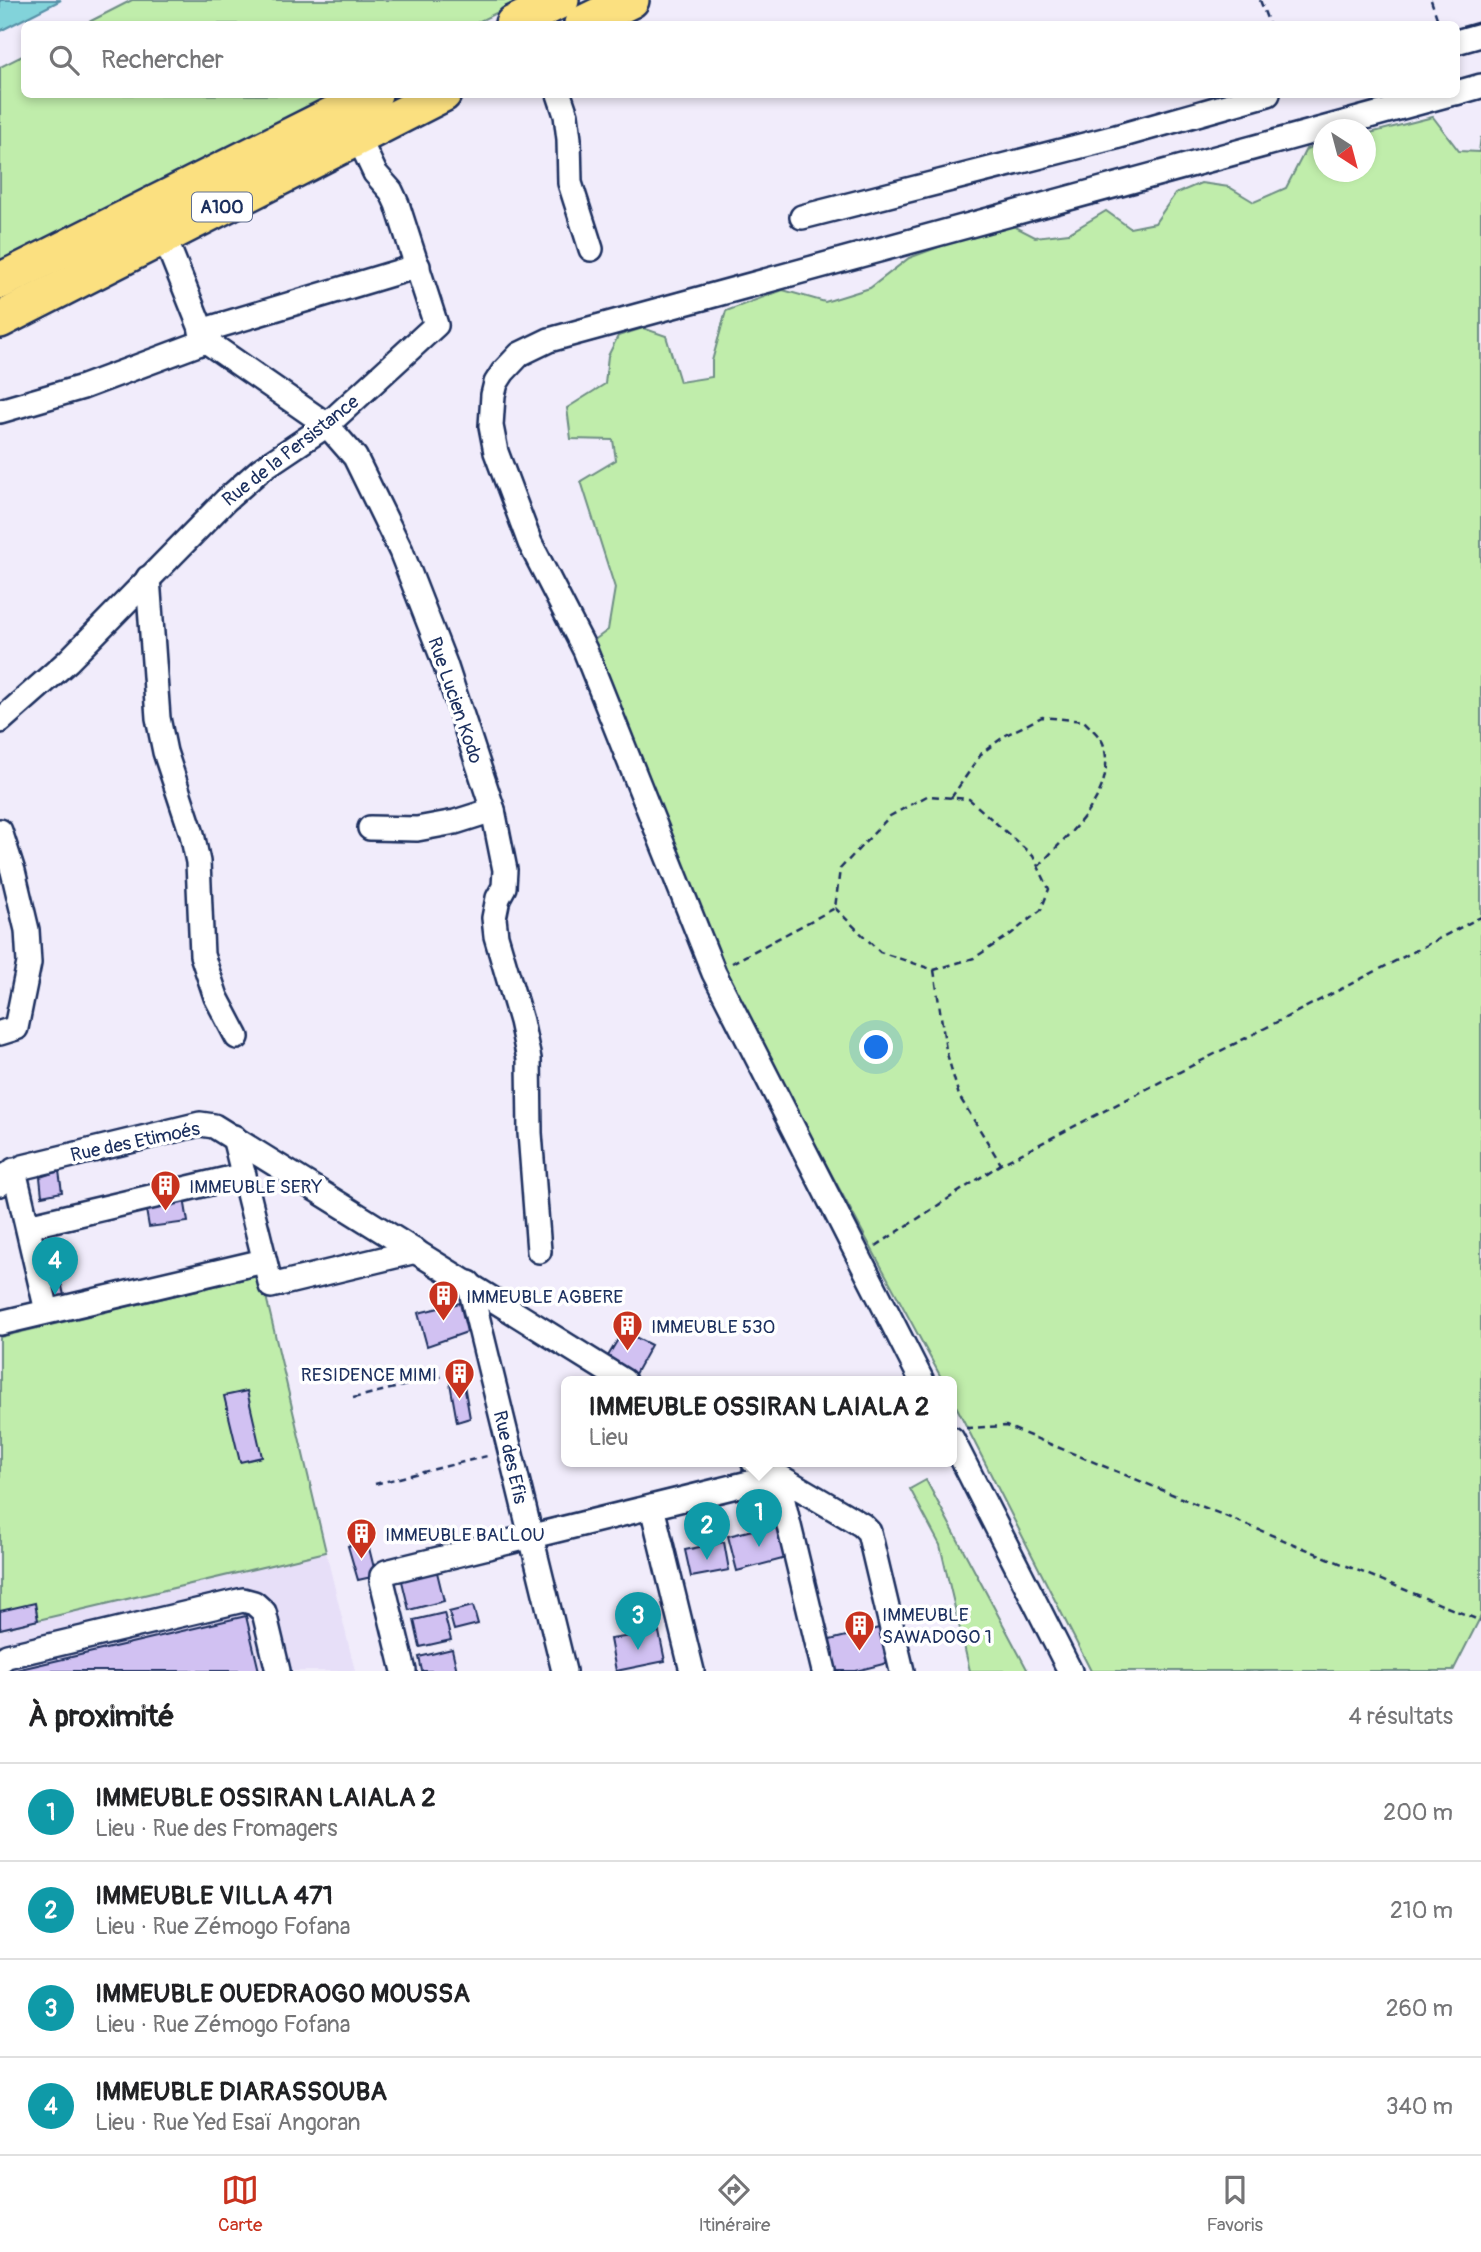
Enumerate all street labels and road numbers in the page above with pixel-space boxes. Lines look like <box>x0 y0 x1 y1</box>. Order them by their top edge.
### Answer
road number: A100 <box>192 192 252 222</box>
street label: Rue de la Persistance <box>217 389 364 512</box>
street label: Rue Lucien Kodo <box>422 634 488 767</box>
street label: Rue des Etimoés <box>68 1116 203 1167</box>
street label: Rue des Efis <box>488 1408 533 1507</box>

